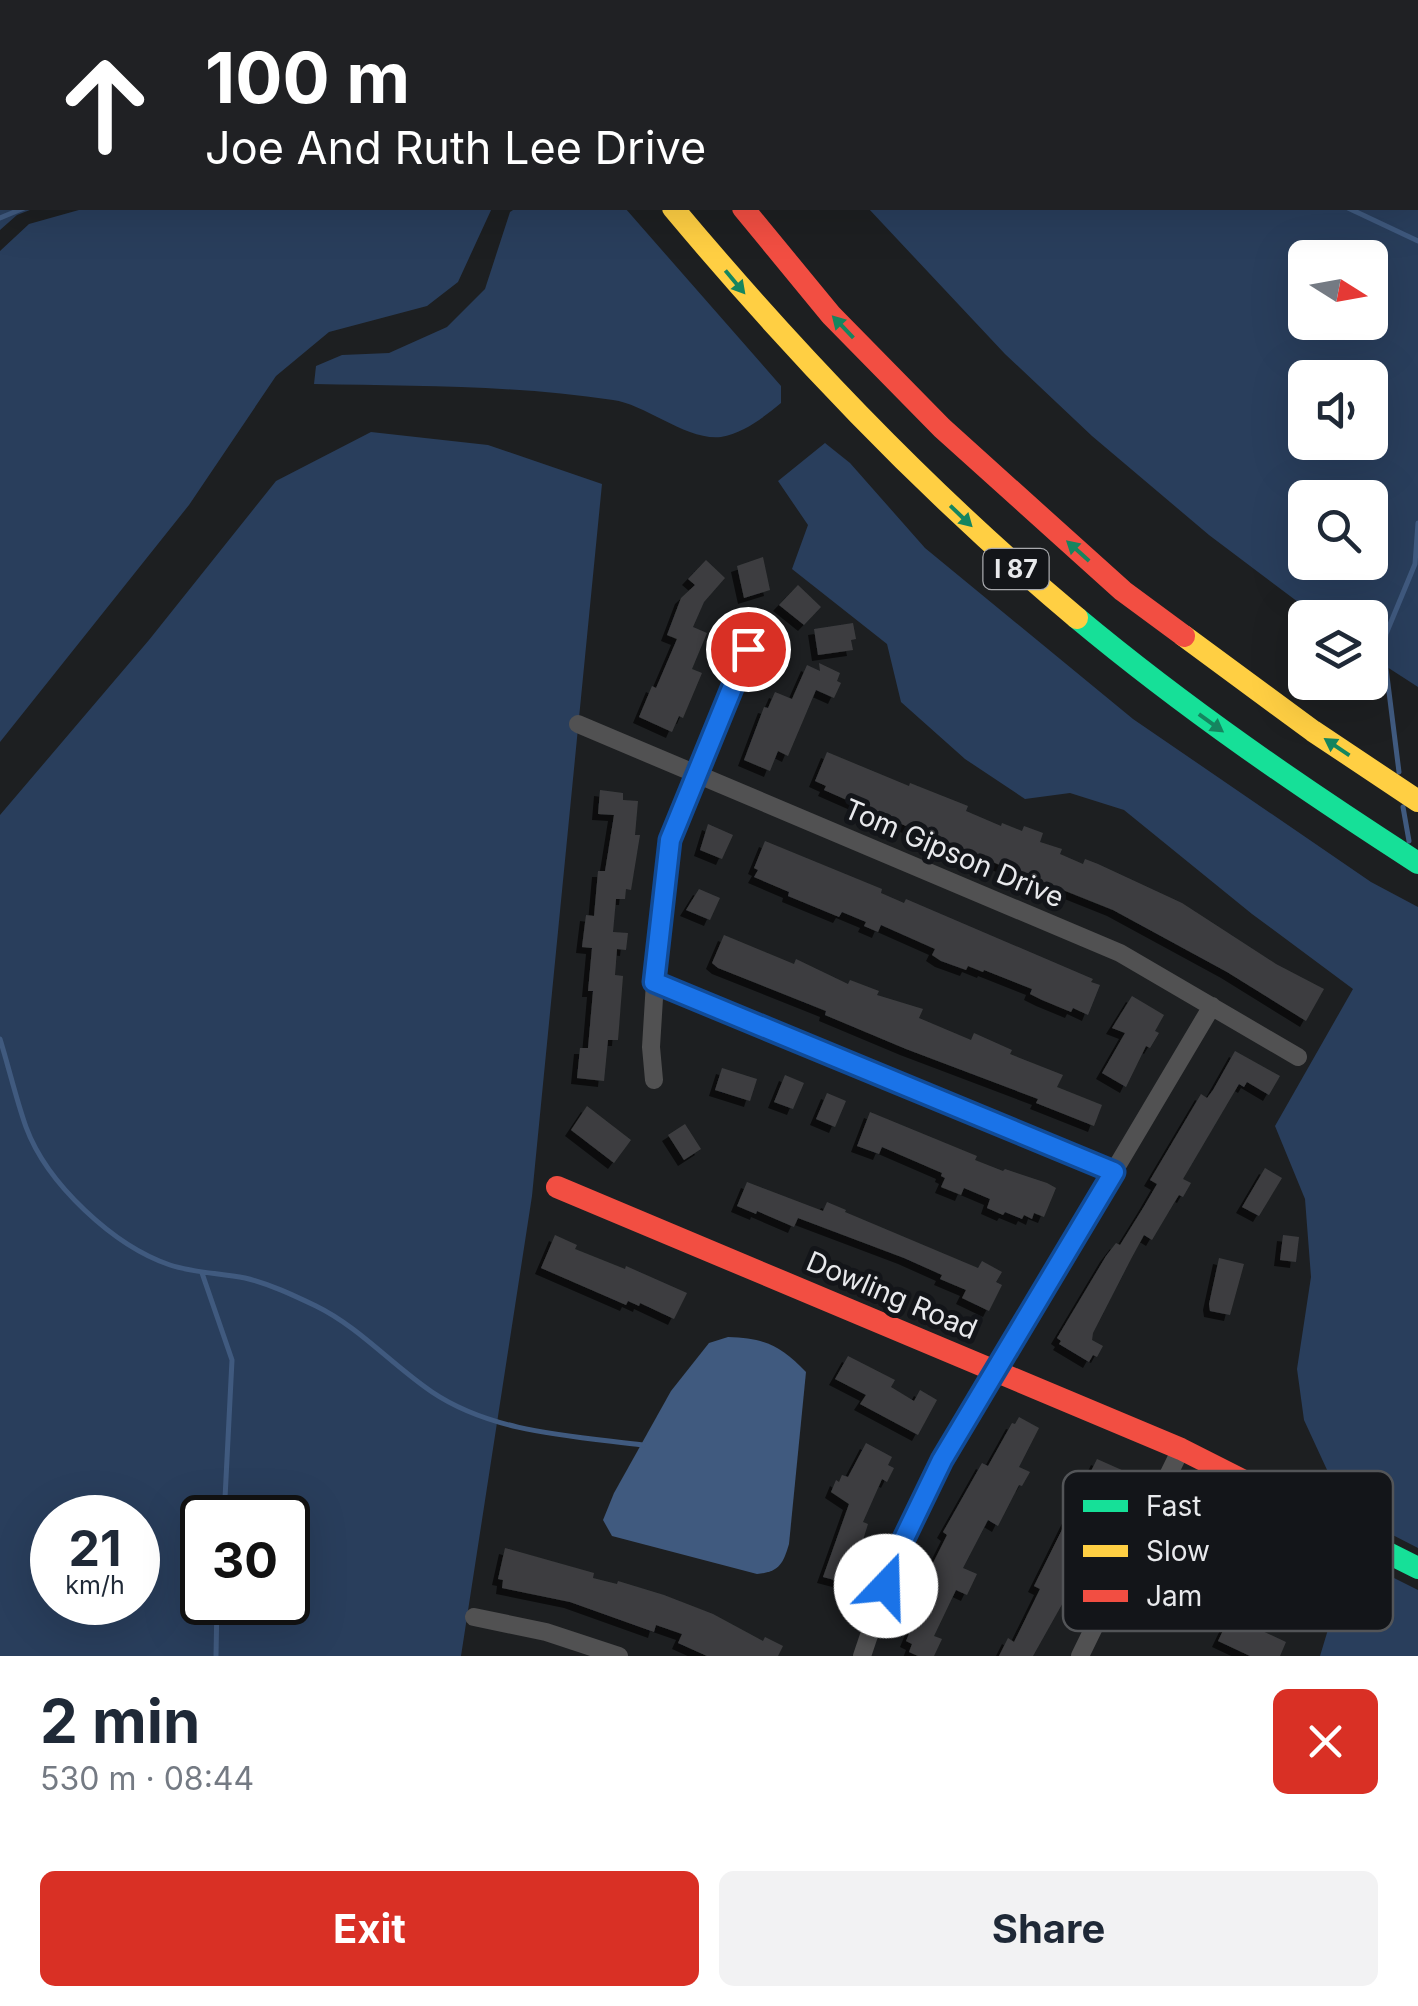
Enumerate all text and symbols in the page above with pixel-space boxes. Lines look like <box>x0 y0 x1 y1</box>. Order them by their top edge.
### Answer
text: 100 m <box>205 35 410 120</box>
icon: ahead <box>40 40 170 170</box>
text: Joe And Ruth Lee Drive <box>205 120 706 175</box>
north arrow <box>1288 240 1388 340</box>
map controls <box>1288 240 1388 700</box>
one-way arrow <box>724 269 746 294</box>
one-way arrow <box>832 315 855 339</box>
button: sound <box>1288 360 1388 460</box>
button: search <box>1288 480 1388 580</box>
one-way arrow <box>948 504 972 527</box>
one-way arrow <box>1066 540 1090 563</box>
road number: I 87 <box>984 549 1048 589</box>
button: layers <box>1288 600 1388 700</box>
pin <box>706 607 791 692</box>
icon: arrive <box>721 622 776 677</box>
one-way arrow <box>1198 713 1224 732</box>
one-way arrow <box>1323 738 1350 757</box>
street label: Tom Gipson Drive <box>839 791 1069 915</box>
street label: Dowling Road <box>802 1244 982 1346</box>
legend <box>1063 1471 1393 1631</box>
text: Fast <box>1146 1489 1202 1523</box>
speed limit sign: 30 <box>180 1495 310 1625</box>
text: 21 <box>68 1518 122 1578</box>
position arrow <box>834 1534 938 1638</box>
text: Slow <box>1146 1534 1210 1568</box>
text: km/h <box>65 1570 125 1600</box>
text: Jam <box>1146 1579 1202 1613</box>
text: 2 min <box>40 1685 200 1757</box>
button: close <box>1273 1689 1378 1794</box>
text: 530 m · 08:44 <box>40 1759 254 1798</box>
button: Exit <box>40 1871 699 1986</box>
button: Share <box>719 1871 1378 1986</box>

